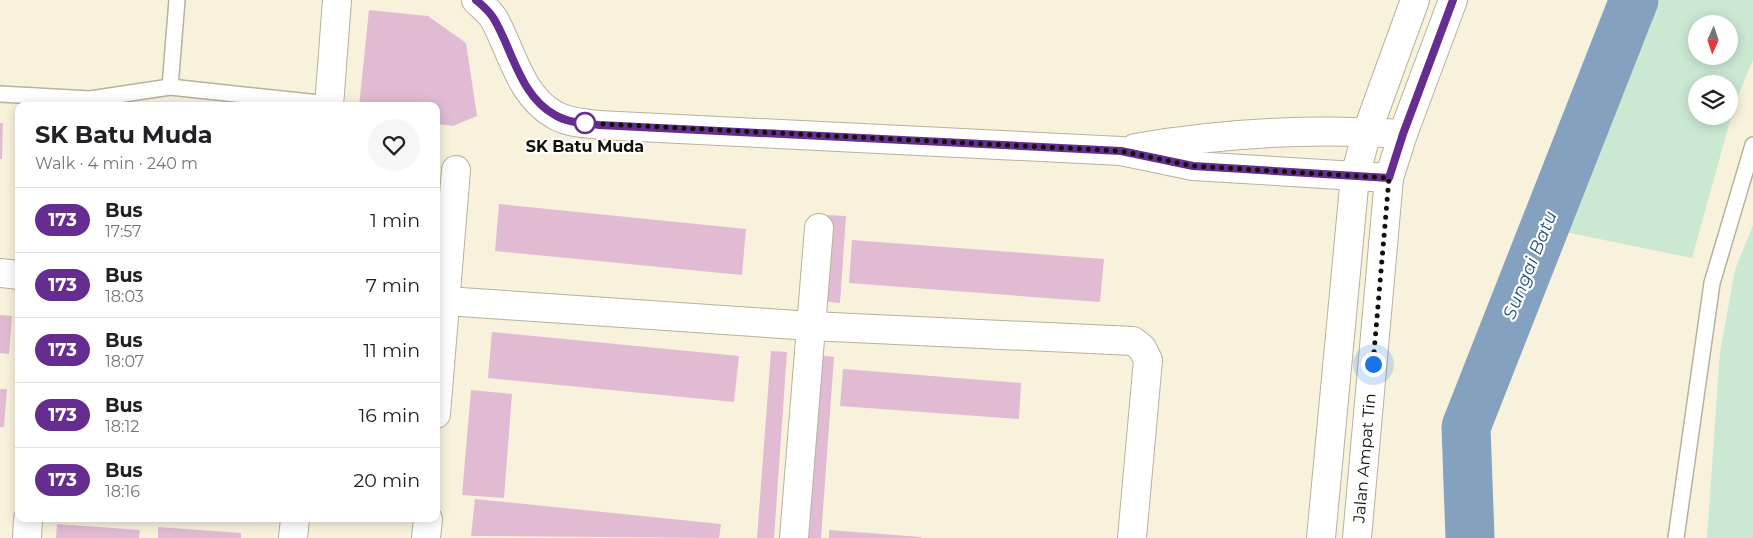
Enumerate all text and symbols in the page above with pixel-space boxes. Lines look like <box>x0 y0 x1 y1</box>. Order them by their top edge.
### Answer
north arrow <box>1688 15 1738 65</box>
map controls <box>1688 15 1738 125</box>
button: layers <box>1688 75 1738 125</box>
marker: SK Batu Muda <box>574 112 596 134</box>
button: heart <box>368 119 420 171</box>
text: SK Batu Muda <box>35 120 213 149</box>
place label: SK Batu Muda <box>526 137 644 156</box>
text: Walk · 4 min · 240 m <box>35 154 198 173</box>
text: Bus <box>105 199 143 222</box>
water label: Sungai Batu <box>1498 208 1562 322</box>
text: 173 <box>48 209 77 231</box>
text: 1 min <box>370 209 420 232</box>
text: 17:57 <box>105 222 142 241</box>
text: Bus <box>105 264 143 287</box>
text: 173 <box>48 274 77 296</box>
text: 7 min <box>366 274 420 297</box>
text: 18:03 <box>105 287 144 306</box>
text: Bus <box>105 329 143 352</box>
text: 173 <box>48 339 77 361</box>
text: 11 min <box>363 339 420 362</box>
text: 18:07 <box>105 352 144 371</box>
your location <box>1361 352 1386 377</box>
street label: Jalan Ampat Tin <box>1349 393 1380 525</box>
text: Bus <box>105 394 143 417</box>
text: 173 <box>48 404 77 426</box>
text: 16 min <box>358 404 420 427</box>
text: 18:12 <box>105 417 139 436</box>
text: Bus <box>105 459 143 482</box>
text: 173 <box>48 469 77 491</box>
text: 20 min <box>354 469 420 492</box>
text: 18:16 <box>105 482 140 501</box>

